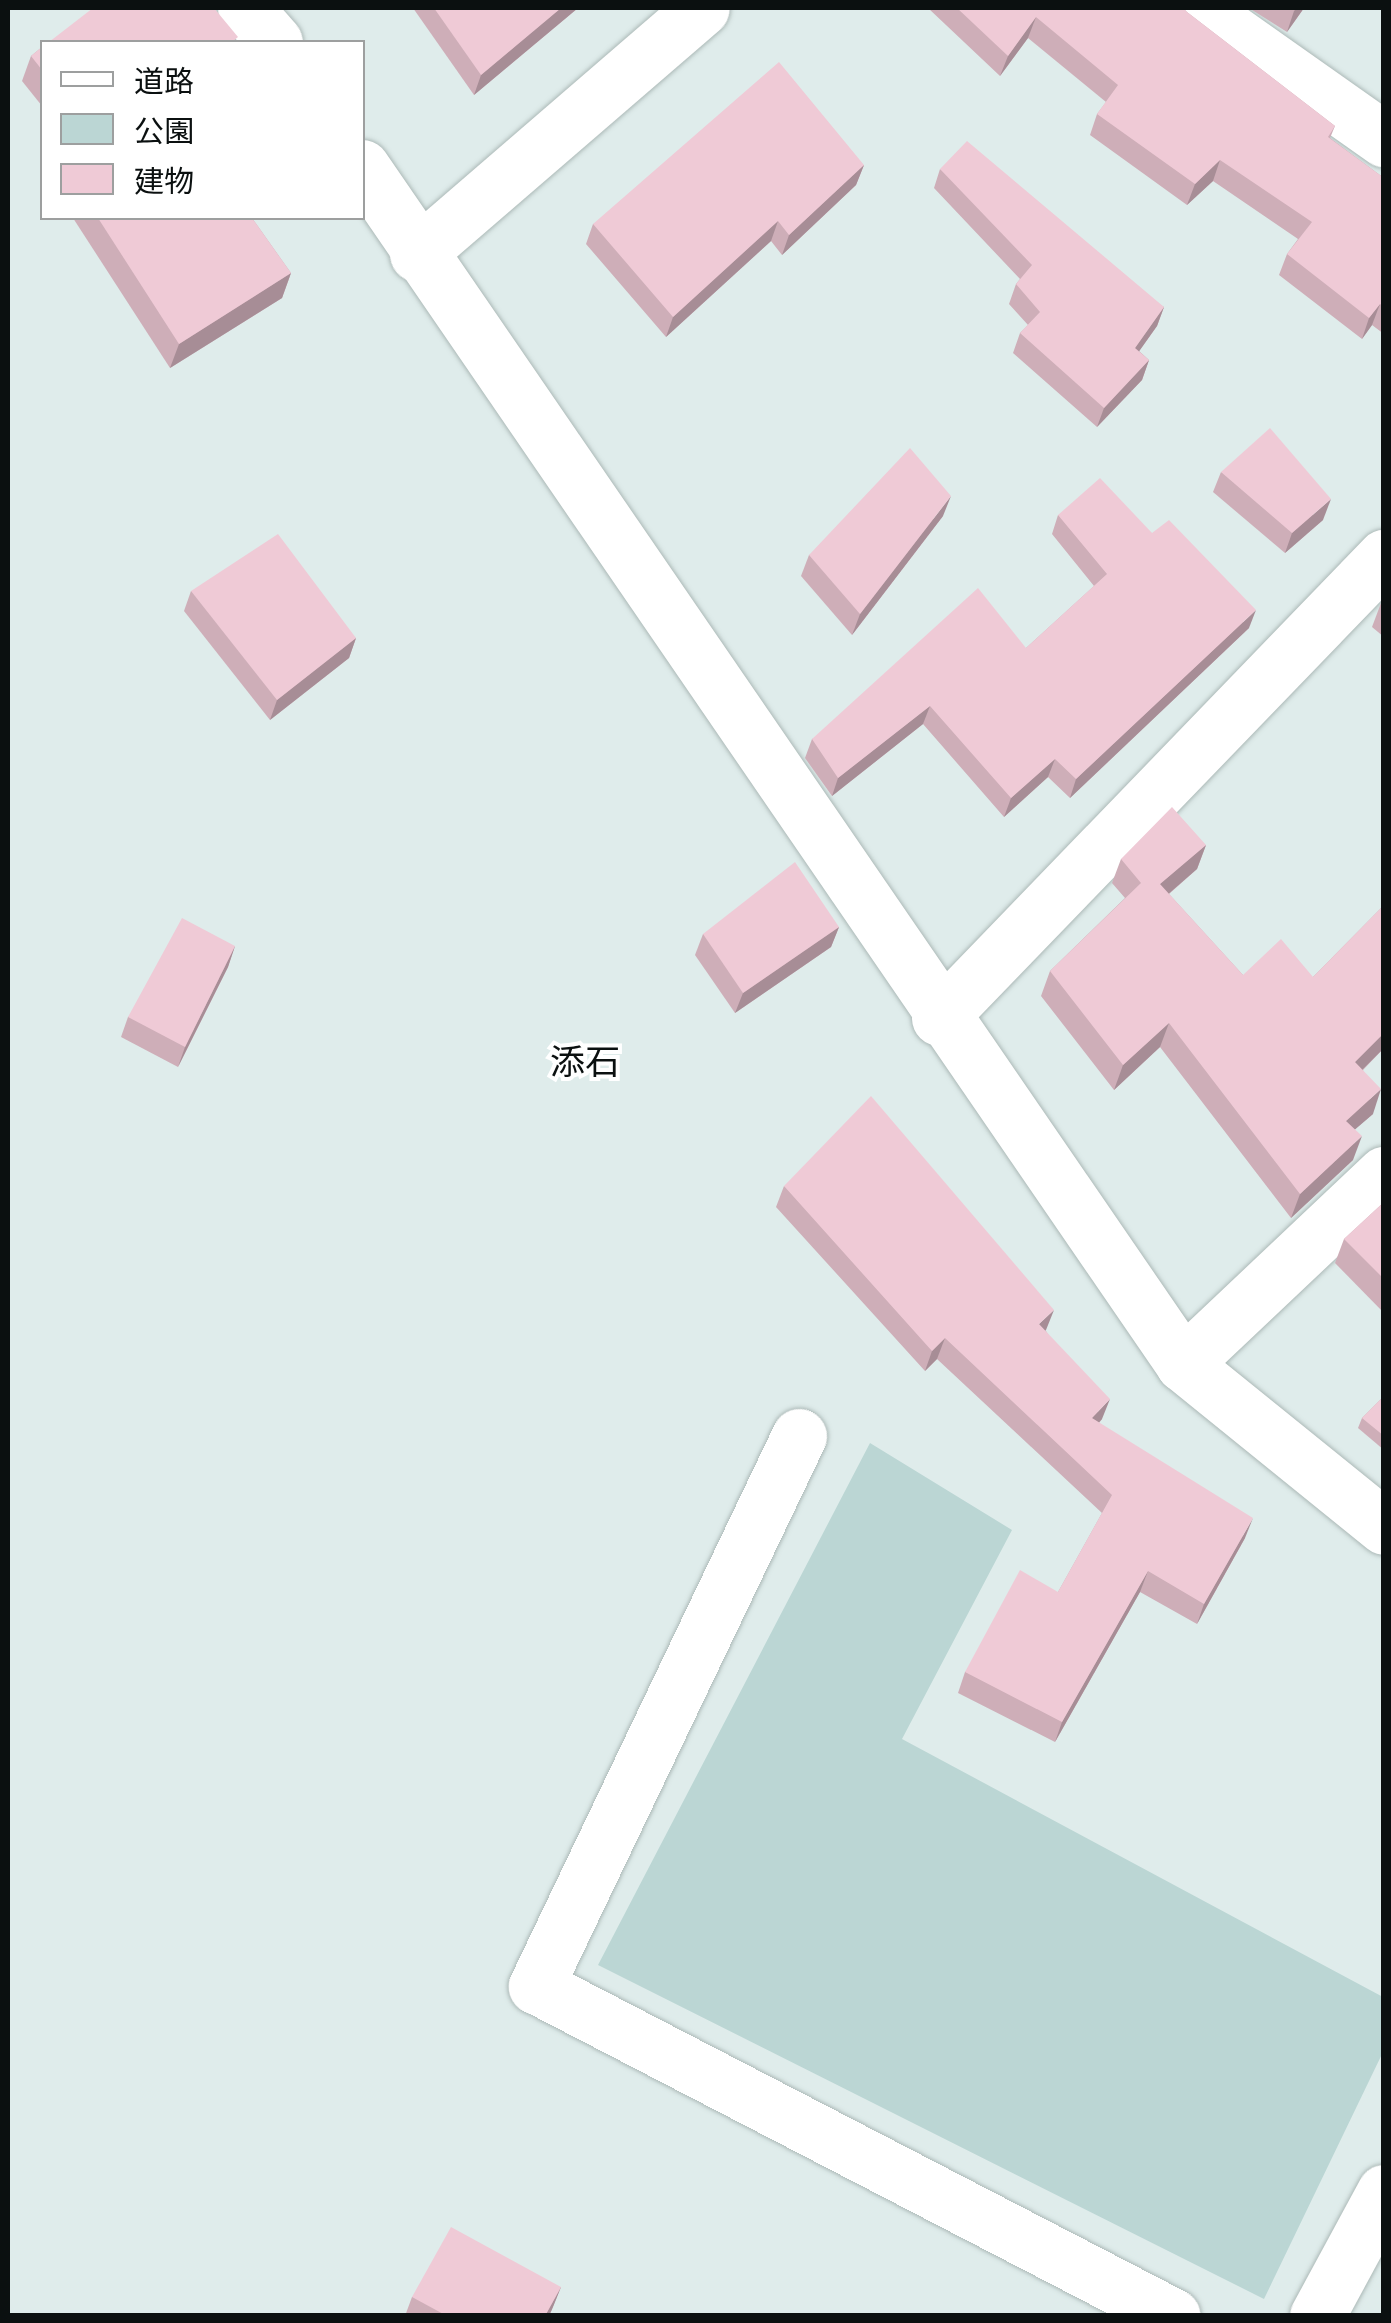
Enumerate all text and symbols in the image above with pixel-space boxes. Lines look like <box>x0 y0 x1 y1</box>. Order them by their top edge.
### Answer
legend <box>40 40 365 220</box>
text: 道路 <box>134 64 194 101</box>
text: 公園 <box>134 114 194 151</box>
text: 建物 <box>134 164 194 201</box>
district label: 添石 <box>550 1042 620 1084</box>

